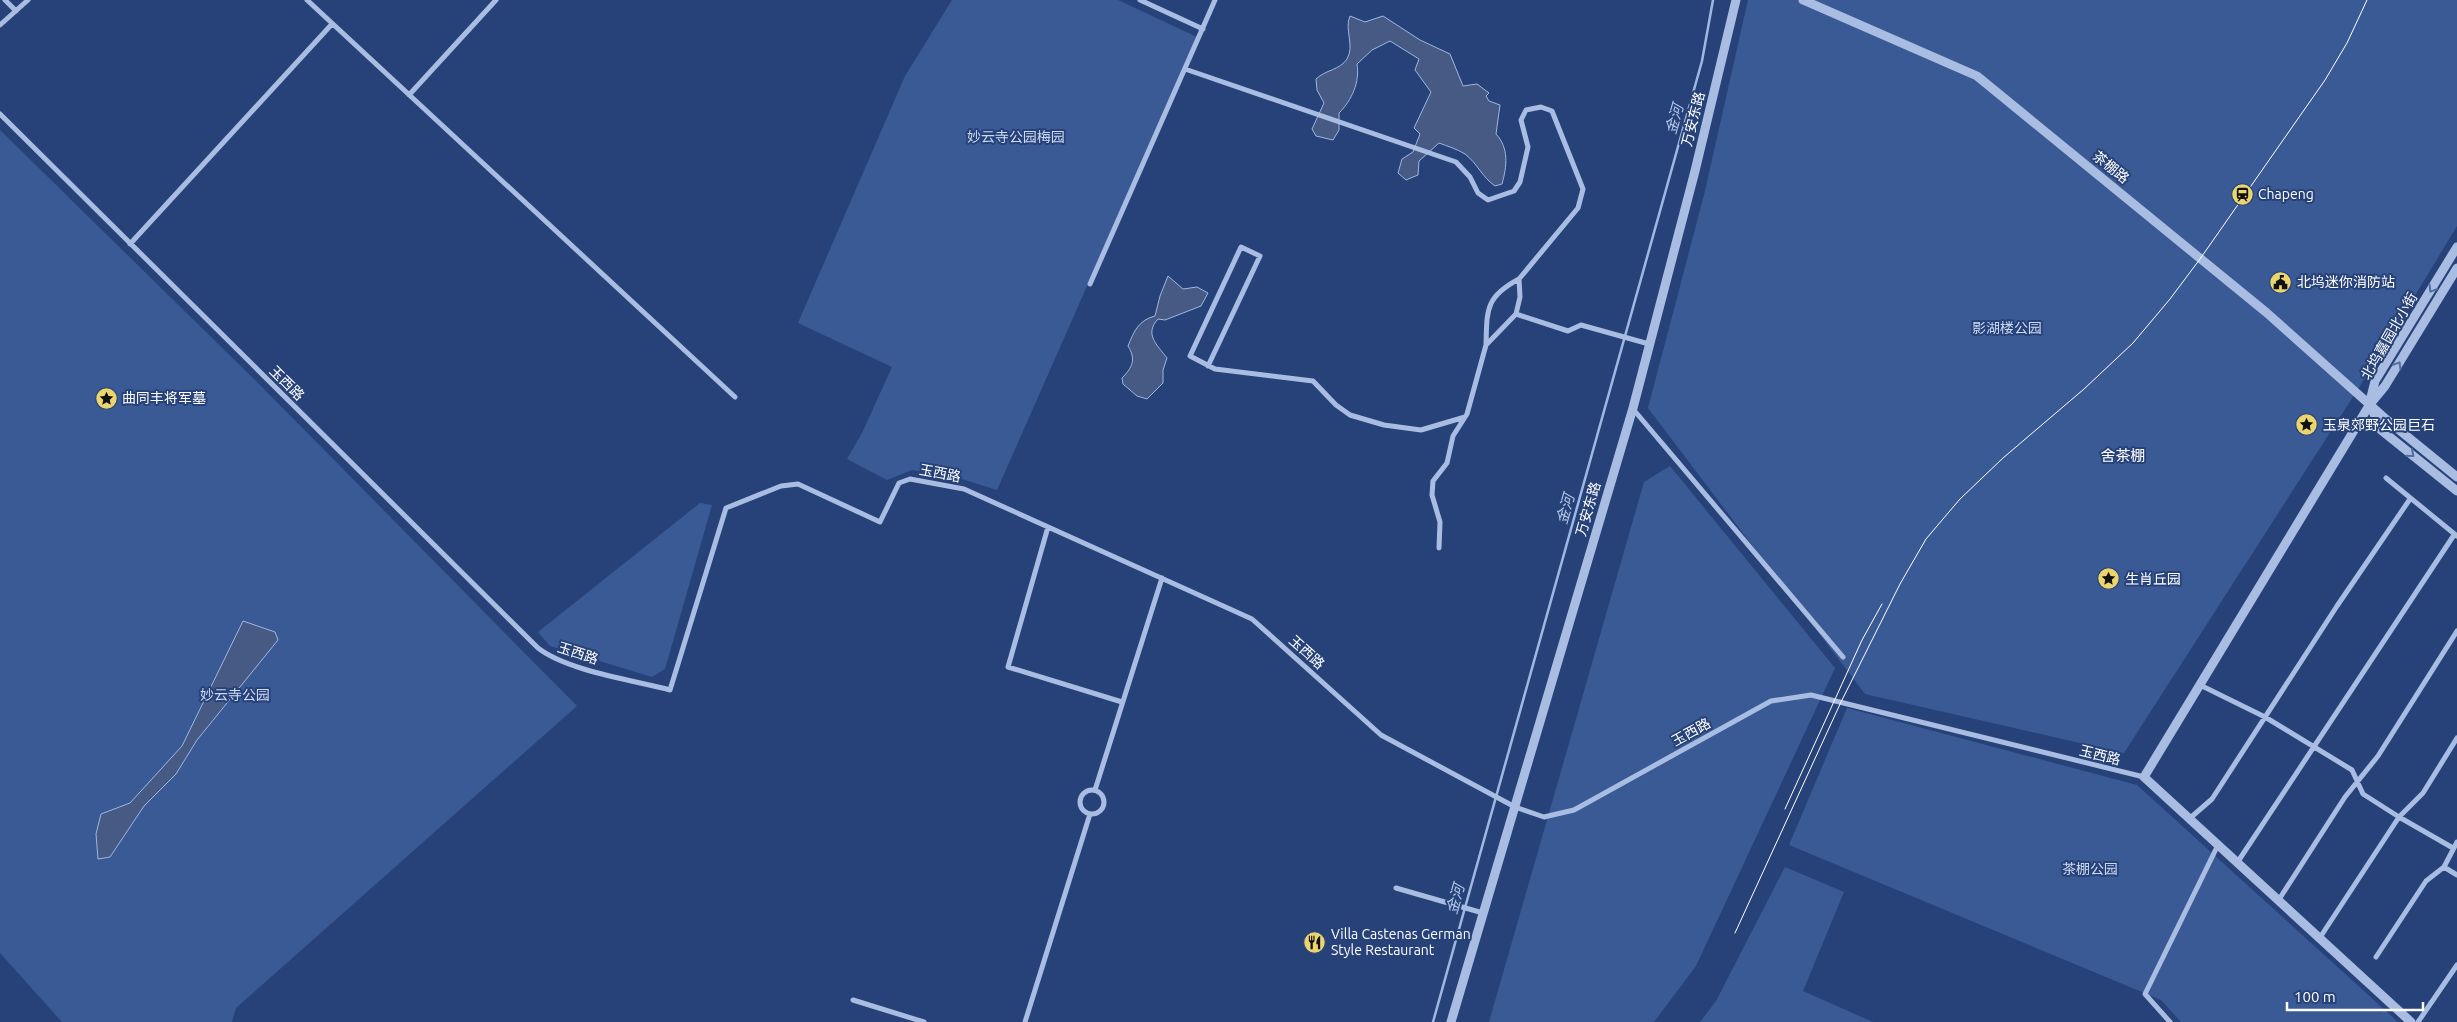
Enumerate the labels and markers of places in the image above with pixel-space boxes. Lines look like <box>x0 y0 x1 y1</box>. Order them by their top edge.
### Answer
station icon: Chapeng <box>2230 182 2254 206</box>
place label: Chapeng <box>2258 186 2314 202</box>
public building icon: 北坞迷你消防站 <box>2269 270 2293 294</box>
place label: 北坞迷你消防站 <box>2297 274 2395 290</box>
place icon: 曲同丰将军墓 <box>94 386 118 410</box>
place label: 曲同丰将军墓 <box>122 390 206 406</box>
place icon: 玉泉郊野公园巨石 <box>2295 413 2319 437</box>
place label: 玉泉郊野公园巨石 <box>2323 417 2435 433</box>
place icon: 生肖丘园 <box>2097 567 2121 591</box>
place label: 生肖丘园 <box>2125 571 2181 587</box>
place label: Villa Castenas German Style Restaurant <box>1331 926 1471 958</box>
restaurant icon: Villa Castenas German Style Restaurant <box>1303 930 1327 954</box>

